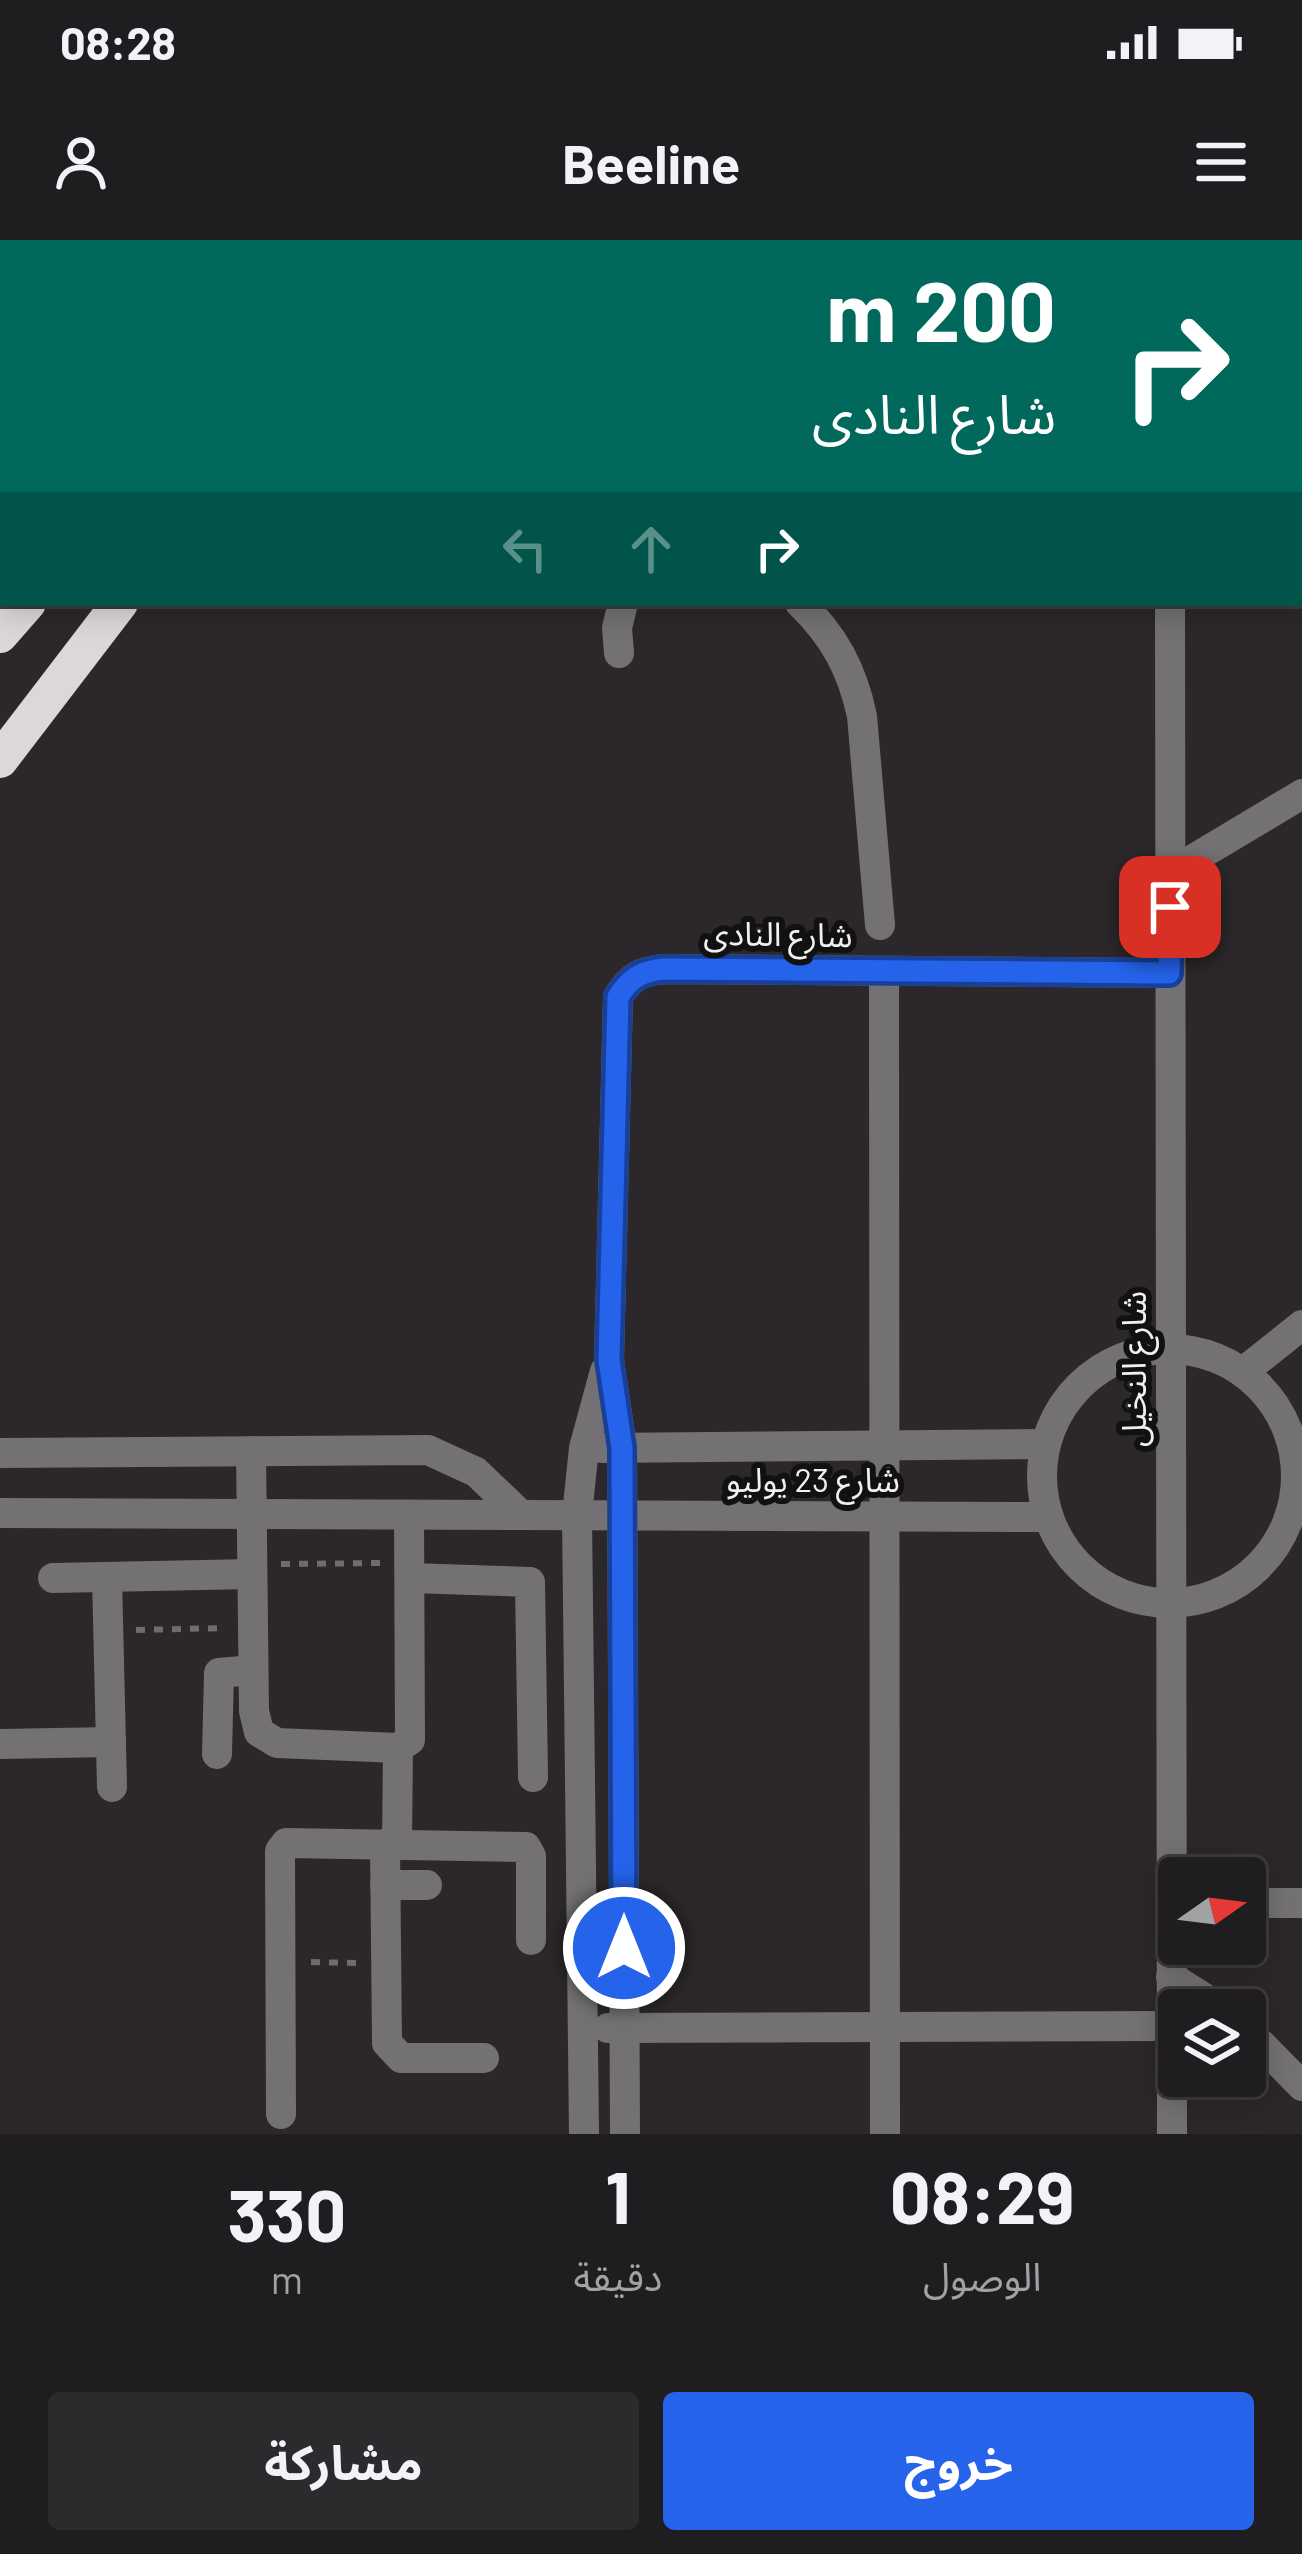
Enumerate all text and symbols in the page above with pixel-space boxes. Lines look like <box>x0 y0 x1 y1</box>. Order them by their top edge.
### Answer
text: 08:28 <box>60 15 176 69</box>
icon: person <box>48 129 114 195</box>
icon: menu <box>1188 129 1254 195</box>
text: Beeline <box>562 130 740 195</box>
text: 200 m <box>826 258 1056 359</box>
icon: right <box>1098 288 1254 444</box>
text: شارع النادى <box>812 380 1056 445</box>
icon: left <box>492 516 558 582</box>
icon: ahead <box>618 516 684 582</box>
icon: right <box>744 516 810 582</box>
pin <box>1119 856 1221 958</box>
icon: arrive <box>1137 874 1203 940</box>
street label: شارع النادى <box>703 912 853 960</box>
street label: شارع النخيل <box>1113 1291 1159 1447</box>
street label: شارع 23 يوليو <box>726 1459 900 1505</box>
north arrow <box>1158 1857 1266 1965</box>
map controls <box>1158 1857 1266 2097</box>
position arrow <box>561 1885 687 2011</box>
button: layers <box>1158 1989 1266 2097</box>
text: 1 <box>605 2152 631 2238</box>
text: 08:29 <box>890 2152 1075 2238</box>
text: 330 <box>227 2170 346 2256</box>
text: دقيقة <box>574 2252 662 2299</box>
text: الوصول <box>923 2252 1042 2299</box>
text: m <box>271 2255 303 2302</box>
button: مشاركة <box>48 2392 639 2530</box>
button: خروج <box>663 2392 1254 2530</box>

